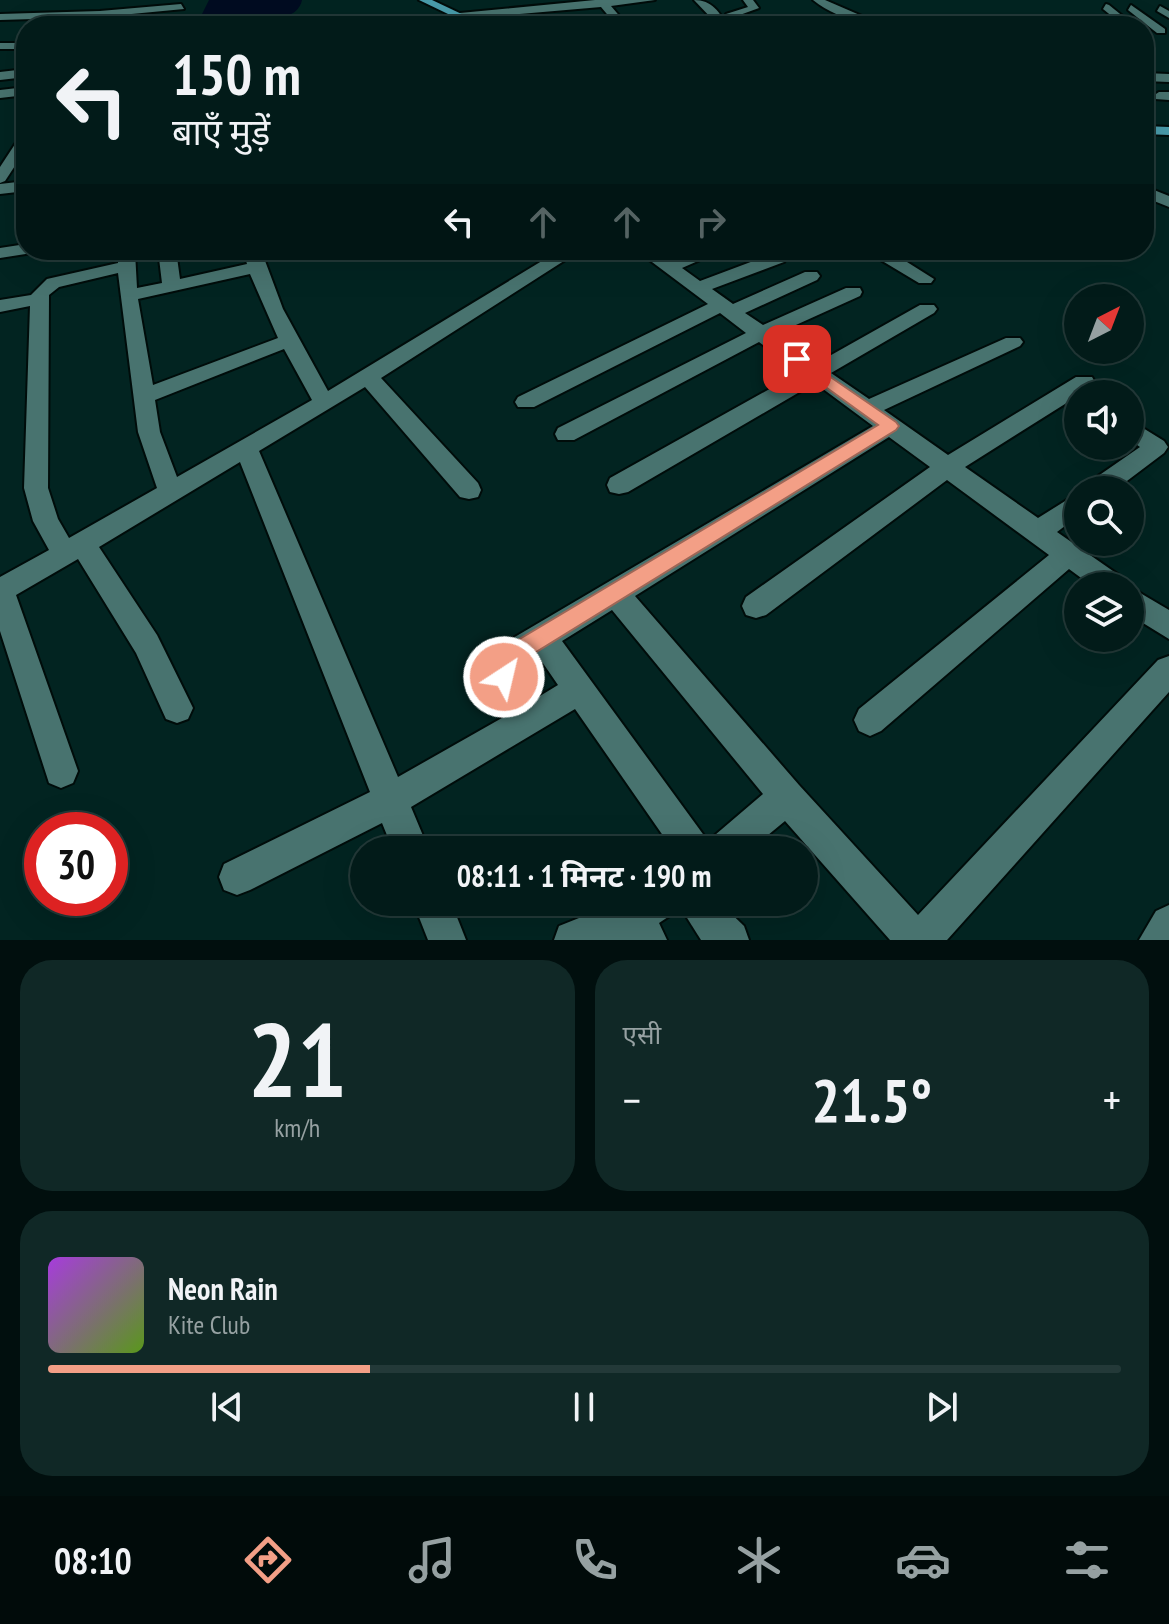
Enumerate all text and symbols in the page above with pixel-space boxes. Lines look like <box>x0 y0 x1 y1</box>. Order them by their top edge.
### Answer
text: 150 m <box>172 38 301 110</box>
icon: left <box>40 48 144 152</box>
text: बाएँ मुड़ें <box>172 108 270 155</box>
icon: left <box>437 200 481 244</box>
icon: ahead <box>521 200 565 244</box>
icon: ahead <box>605 200 649 244</box>
icon: right <box>689 200 733 244</box>
north arrow <box>1064 284 1144 364</box>
map controls <box>1064 284 1144 652</box>
pin <box>763 325 831 393</box>
icon: arrive <box>775 337 819 381</box>
button: sound <box>1064 380 1144 460</box>
button: search <box>1064 476 1144 556</box>
button: layers <box>1064 572 1144 652</box>
position arrow <box>462 635 546 719</box>
speed limit sign: 30 <box>24 812 128 916</box>
text: 08:11 · 1 मिनट · 190 m <box>457 856 711 895</box>
text: 21 <box>248 991 347 1126</box>
text: एसी <box>623 1018 661 1051</box>
text: 21.5° <box>811 1061 932 1139</box>
text: − <box>623 1071 641 1128</box>
text: + <box>1103 1071 1121 1128</box>
text: km/h <box>274 1111 320 1144</box>
text: Neon Rain <box>168 1269 278 1308</box>
text: Kite Club <box>168 1308 250 1341</box>
icon: previous <box>205 1385 249 1429</box>
icon: pause <box>562 1385 606 1429</box>
icon: next <box>920 1385 964 1429</box>
icon: directions <box>240 1532 296 1588</box>
icon: music <box>404 1532 460 1588</box>
icon: phone <box>567 1532 623 1588</box>
icon: climate <box>731 1532 787 1588</box>
icon: car <box>895 1532 951 1588</box>
icon: filters <box>1059 1532 1115 1588</box>
text: 08:10 <box>54 1537 132 1584</box>

